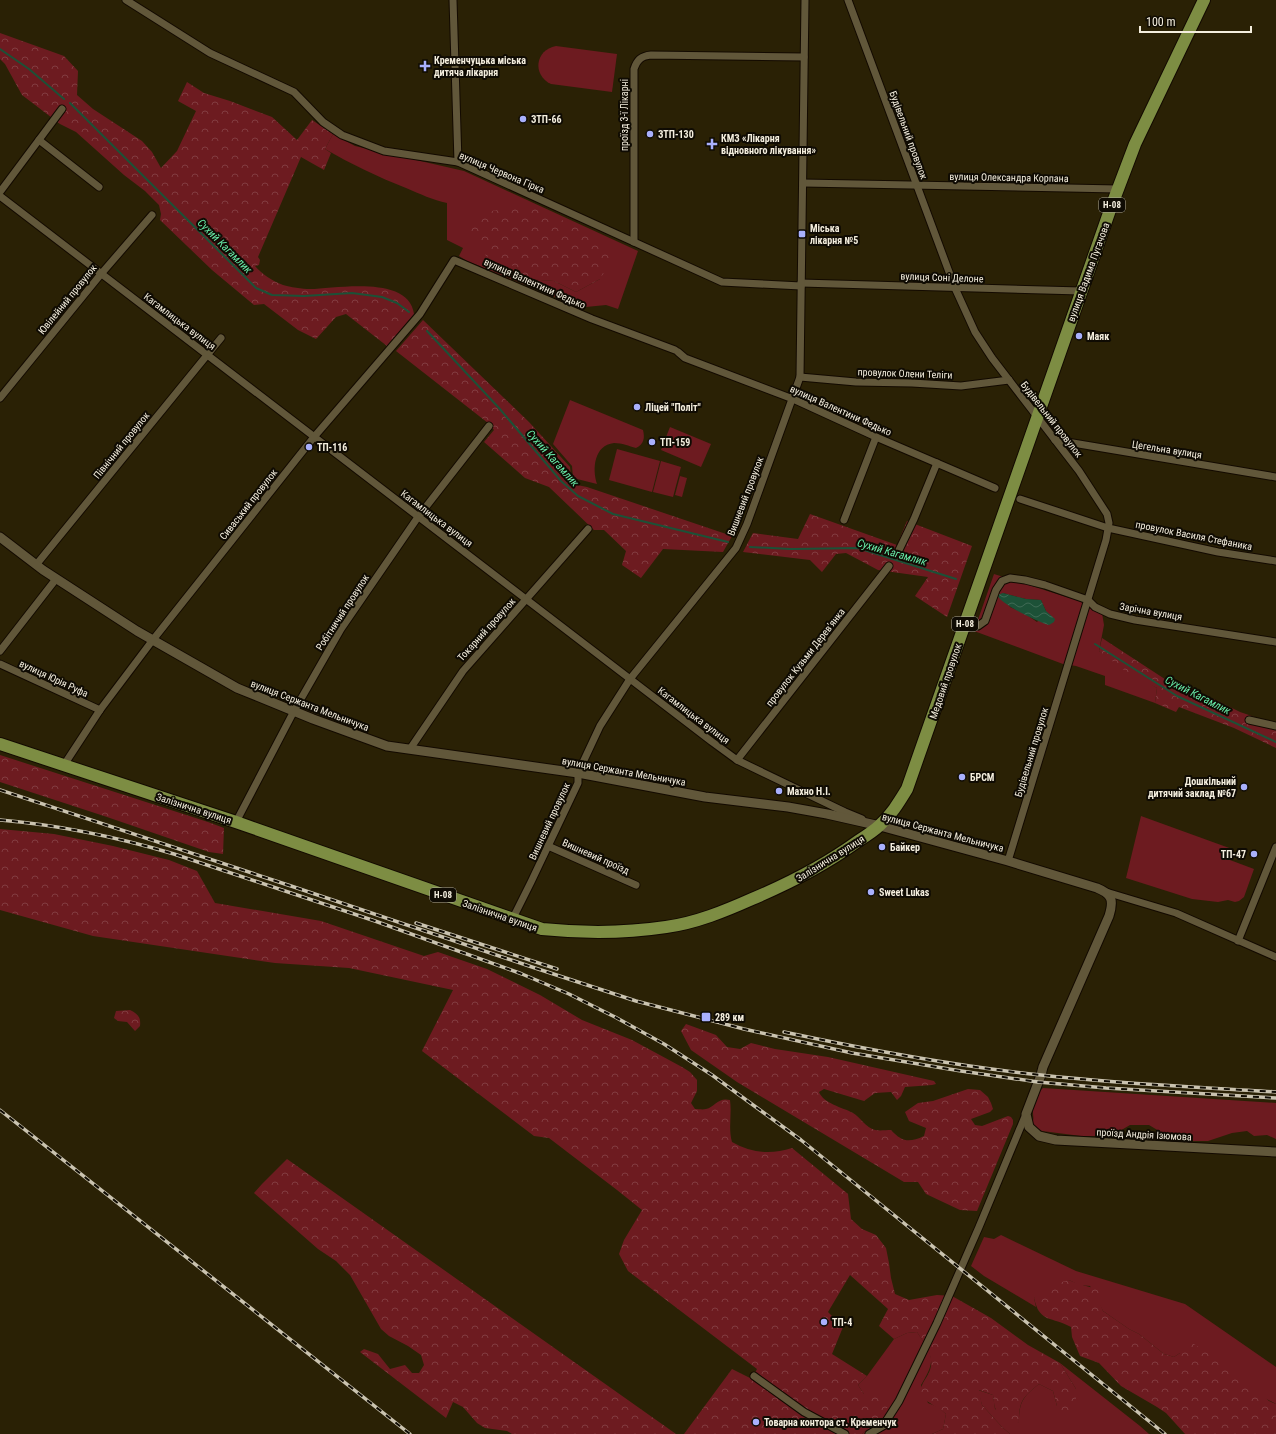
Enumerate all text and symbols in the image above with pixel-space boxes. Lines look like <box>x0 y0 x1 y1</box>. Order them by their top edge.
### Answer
scale bar <box>1140 8 1251 34</box>
text: 100 m <box>1146 15 1176 29</box>
place label: Кременчуцька міська дитяча лікарня <box>434 55 526 78</box>
marker: Кременчуцька міська дитяча лікарня <box>419 60 431 72</box>
street label: проїзд 3-ї Лікарні <box>619 79 630 151</box>
street label: Будівельний провулок <box>887 90 930 181</box>
marker: ЗТП-66 <box>518 114 528 124</box>
place label: ЗТП-66 <box>531 114 562 125</box>
marker: ЗТП-130 <box>645 129 655 139</box>
place label: ЗТП-130 <box>658 129 694 140</box>
place label: КМЗ «Лікарня відновного лікування» <box>721 133 816 156</box>
marker: КМЗ «Лікарня відновного лікування» <box>706 138 718 150</box>
street label: вулиця Червона Гірка <box>458 150 546 195</box>
street label: вулиця Олександра Корпана <box>949 171 1069 184</box>
road number: Н-08 <box>1099 198 1125 212</box>
water label: Сухий Кагамлик <box>195 216 255 277</box>
street label: вулиця Вадима Пугачова <box>1065 221 1112 323</box>
place label: Міська лікарня №5 <box>810 223 858 246</box>
marker: Міська лікарня №5 <box>797 229 807 239</box>
street label: вулиця Валентини Федько <box>482 255 588 311</box>
street label: Ювілейний провулок <box>36 262 99 336</box>
street label: вулиця Соні Делоне <box>900 271 984 284</box>
street label: Кагамлицька вулиця <box>142 291 218 352</box>
marker: Маяк <box>1074 331 1084 341</box>
place label: Маяк <box>1087 331 1109 342</box>
street label: провулок Олени Теліги <box>857 366 953 381</box>
street label: Будівельний провулок <box>1019 379 1085 460</box>
street label: вулиця Валентини Федько <box>788 382 894 438</box>
marker: Ліцей "Політ" <box>632 402 642 412</box>
place label: Ліцей "Політ" <box>645 402 701 413</box>
street label: Північний провулок <box>91 410 152 481</box>
water label: Сухий Кагамлик <box>524 427 582 490</box>
marker: ТП-159 <box>647 437 657 447</box>
place label: ТП-159 <box>660 437 690 448</box>
street label: Цегельна вулиця <box>1131 439 1203 460</box>
marker: ТП-116 <box>304 442 314 452</box>
place label: ТП-116 <box>317 442 347 453</box>
street label: Вишневий провулок <box>725 455 766 537</box>
street label: Сиваський провулок <box>218 467 279 542</box>
street label: Кагамлицька вулиця <box>399 488 475 549</box>
street label: провулок Василя Стефаника <box>1135 519 1253 552</box>
water label: Сухий Кагамлик <box>856 536 929 569</box>
street label: Робітничий провулок <box>314 572 371 652</box>
street label: Токарний провулок <box>455 596 518 663</box>
street label: Зарічна вулиця <box>1119 601 1183 622</box>
street label: провулок Кузьми Деревʼянка <box>764 606 847 708</box>
road number: Н-08 <box>952 617 978 631</box>
street label: Медовий провулок <box>927 642 964 720</box>
street label: вулиця Юрія Руфа <box>18 658 90 699</box>
water label: Сухий Кагамлик <box>1163 673 1233 718</box>
street label: вулиця Сержанта Мельничука <box>249 678 371 733</box>
street label: Кагамлицька вулиця <box>656 685 732 746</box>
street label: Будівельний провулок <box>1013 706 1050 798</box>
street label: вулиця Сержанта Мельничука <box>561 755 687 788</box>
marker: БРСМ <box>957 772 967 782</box>
place label: БРСМ <box>970 772 994 783</box>
place label: Дошкільний дитячий заклад №67 <box>1148 776 1236 799</box>
street label: Вишневий провулок <box>527 781 572 862</box>
marker: Дошкільний дитячий заклад №67 <box>1239 782 1249 792</box>
marker: Махно Н.І. <box>774 786 784 796</box>
place label: Махно Н.І. <box>787 786 831 797</box>
street label: Залізнична вулиця <box>155 791 233 826</box>
street label: вулиця Сержанта Мельничука <box>881 811 1005 854</box>
street label: Залізнична вулиця <box>794 833 867 884</box>
street label: Вишневий проїзд <box>561 837 632 876</box>
marker: Байкер <box>877 842 887 852</box>
place label: Байкер <box>890 842 920 853</box>
place label: ТП-47 <box>1221 849 1246 860</box>
marker: ТП-47 <box>1249 849 1259 859</box>
marker: Sweet Lukas <box>866 887 876 897</box>
place label: Sweet Lukas <box>879 887 930 898</box>
road number: Н-08 <box>430 888 456 902</box>
street label: Залізнична вулиця <box>461 898 539 933</box>
marker: 289 км <box>700 1011 712 1023</box>
place label: 289 км <box>715 1012 744 1023</box>
street label: проїзд Андрія Ізюмова <box>1096 1127 1192 1142</box>
marker: ТП-4 <box>819 1317 829 1327</box>
place label: ТП-4 <box>832 1317 852 1328</box>
marker: Товарна контора ст. Кременчук <box>751 1417 761 1427</box>
place label: Товарна контора ст. Кременчук <box>764 1417 897 1428</box>

